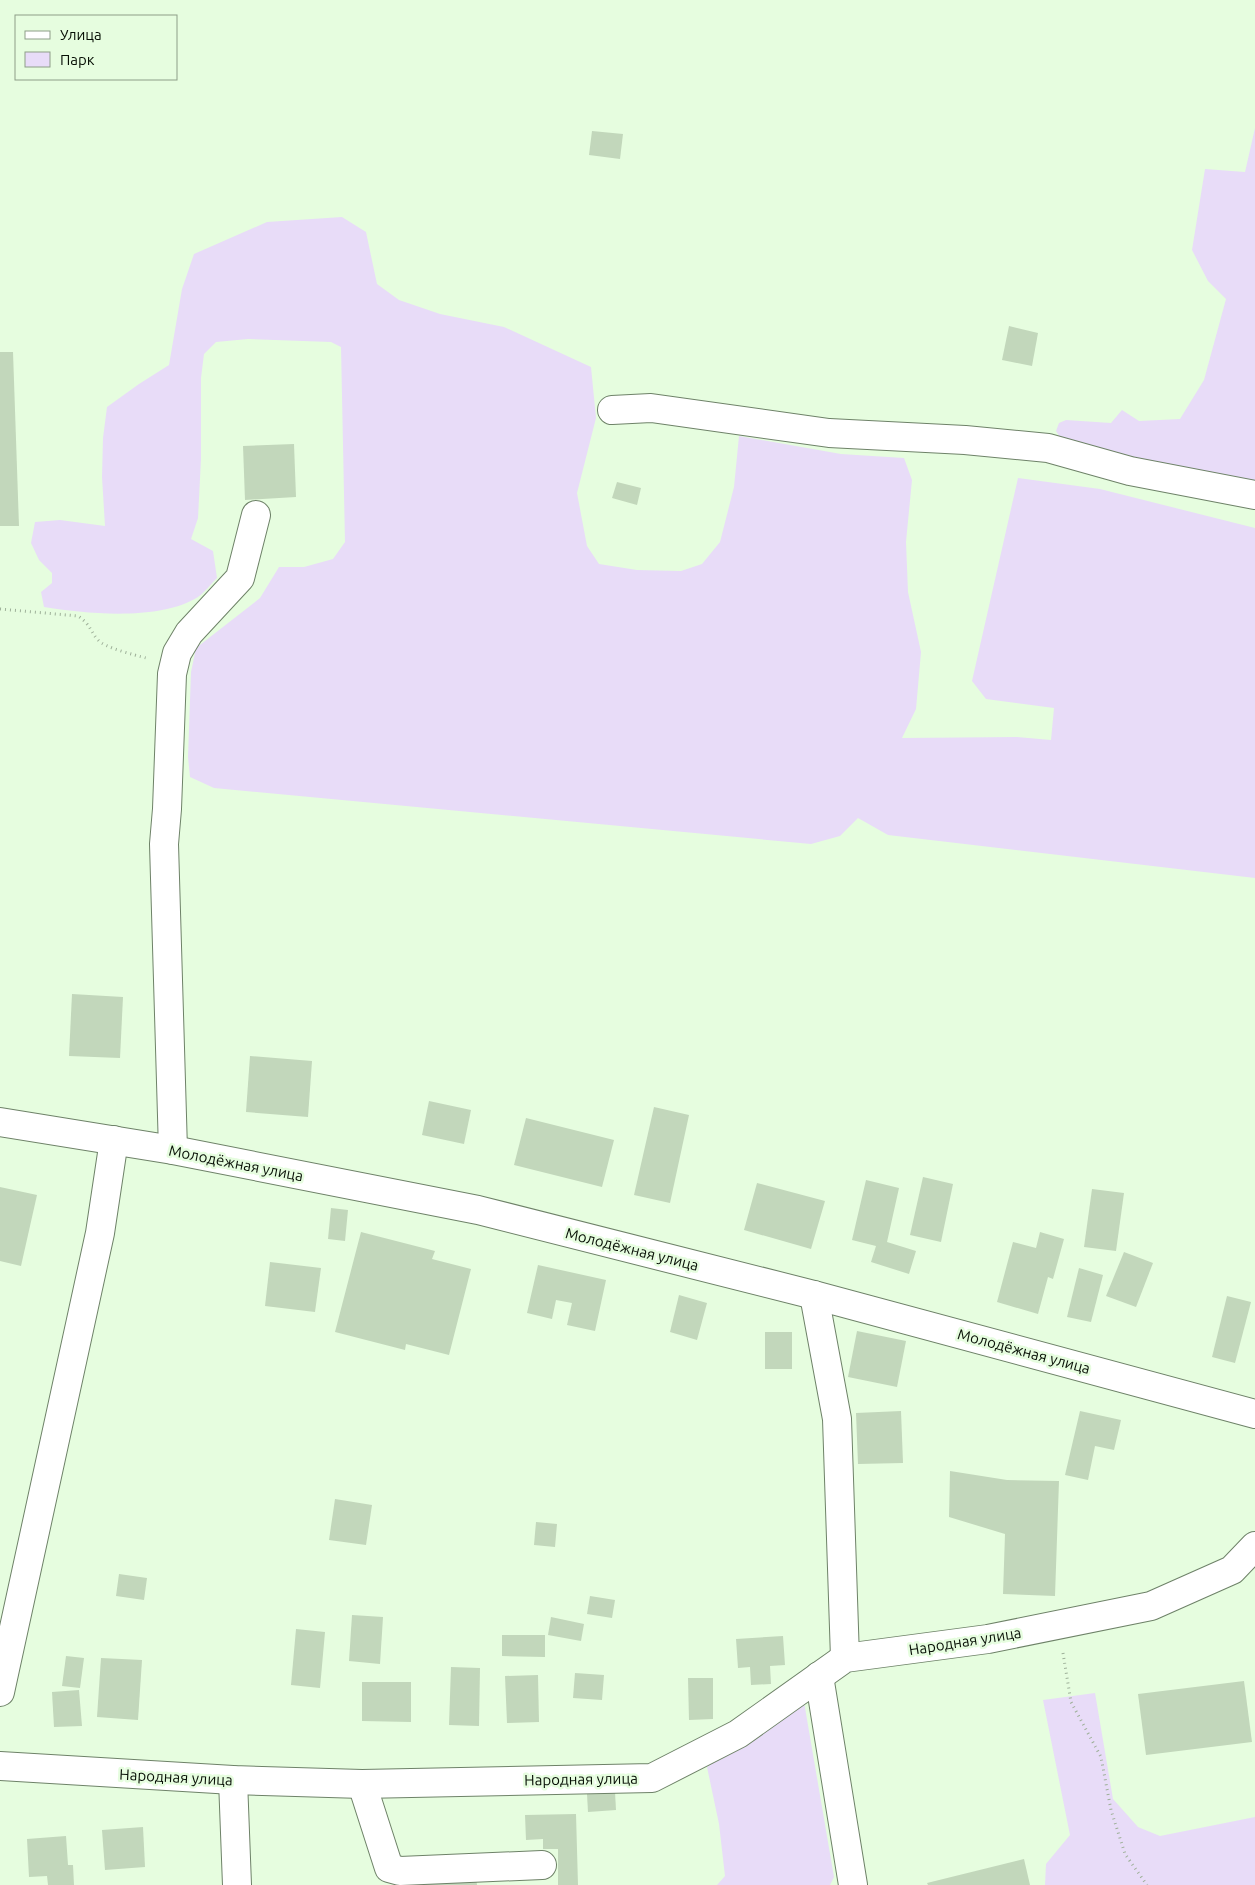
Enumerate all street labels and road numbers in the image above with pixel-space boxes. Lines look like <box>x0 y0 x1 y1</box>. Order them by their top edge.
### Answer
street label: Молодёжная улица <box>167 1142 305 1184</box>
street label: Молодёжная улица <box>564 1224 700 1274</box>
street label: Молодёжная улица <box>956 1325 1092 1377</box>
street label: Народная улица <box>908 1624 1022 1658</box>
street label: Народная улица <box>119 1766 233 1788</box>
street label: Народная улица <box>524 1770 638 1788</box>

